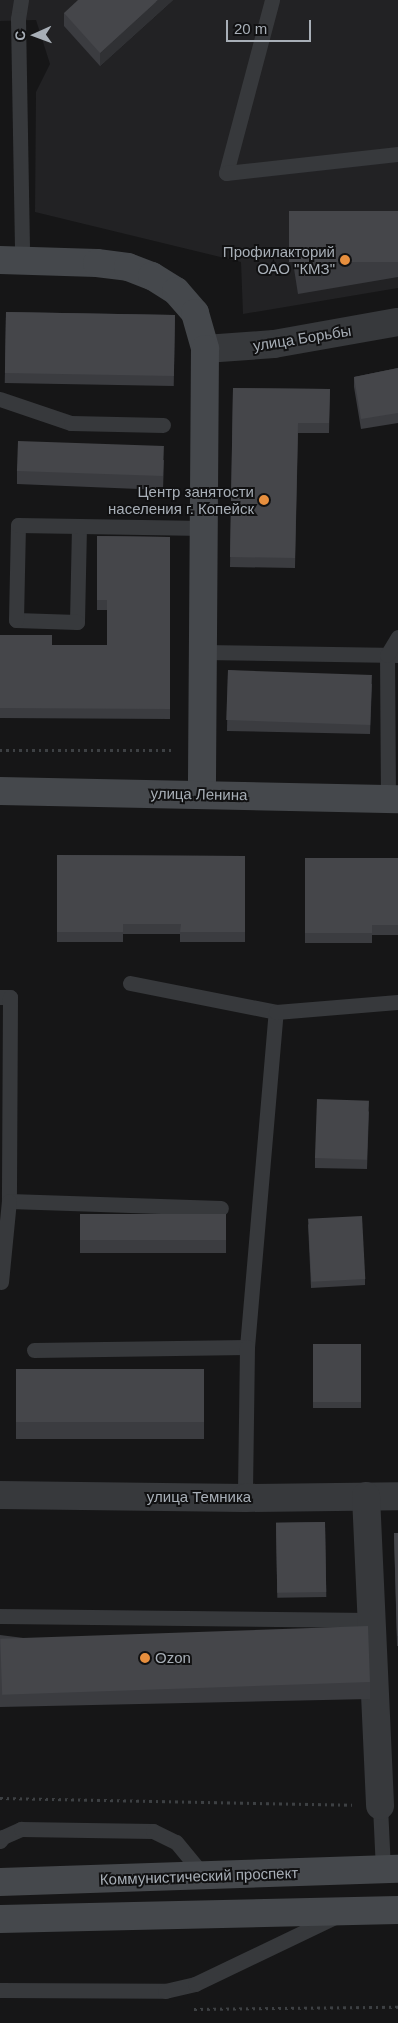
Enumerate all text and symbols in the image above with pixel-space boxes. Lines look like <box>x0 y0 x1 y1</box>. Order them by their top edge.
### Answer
north arrow <box>10 10 60 60</box>
scale bar <box>228 10 313 42</box>
text: 20 m <box>234 20 267 37</box>
text: С <box>12 30 28 41</box>
place label: Профилакторий ОАО "КМЗ" <box>223 242 335 277</box>
marker: Профилакторий ОАО "КМЗ" <box>339 254 351 266</box>
street label: улица Борьбы <box>252 321 352 355</box>
place label: Центр занятости населения г. Копейск <box>108 482 254 517</box>
marker: Центр занятости населения г. Копейск <box>258 494 270 506</box>
street label: улица Ленина <box>150 784 248 804</box>
street label: улица Темника <box>147 1488 251 1506</box>
place label: Ozon <box>155 1649 191 1667</box>
marker: Ozon <box>139 1652 151 1664</box>
street label: Коммунистический проспект <box>100 1864 298 1888</box>

